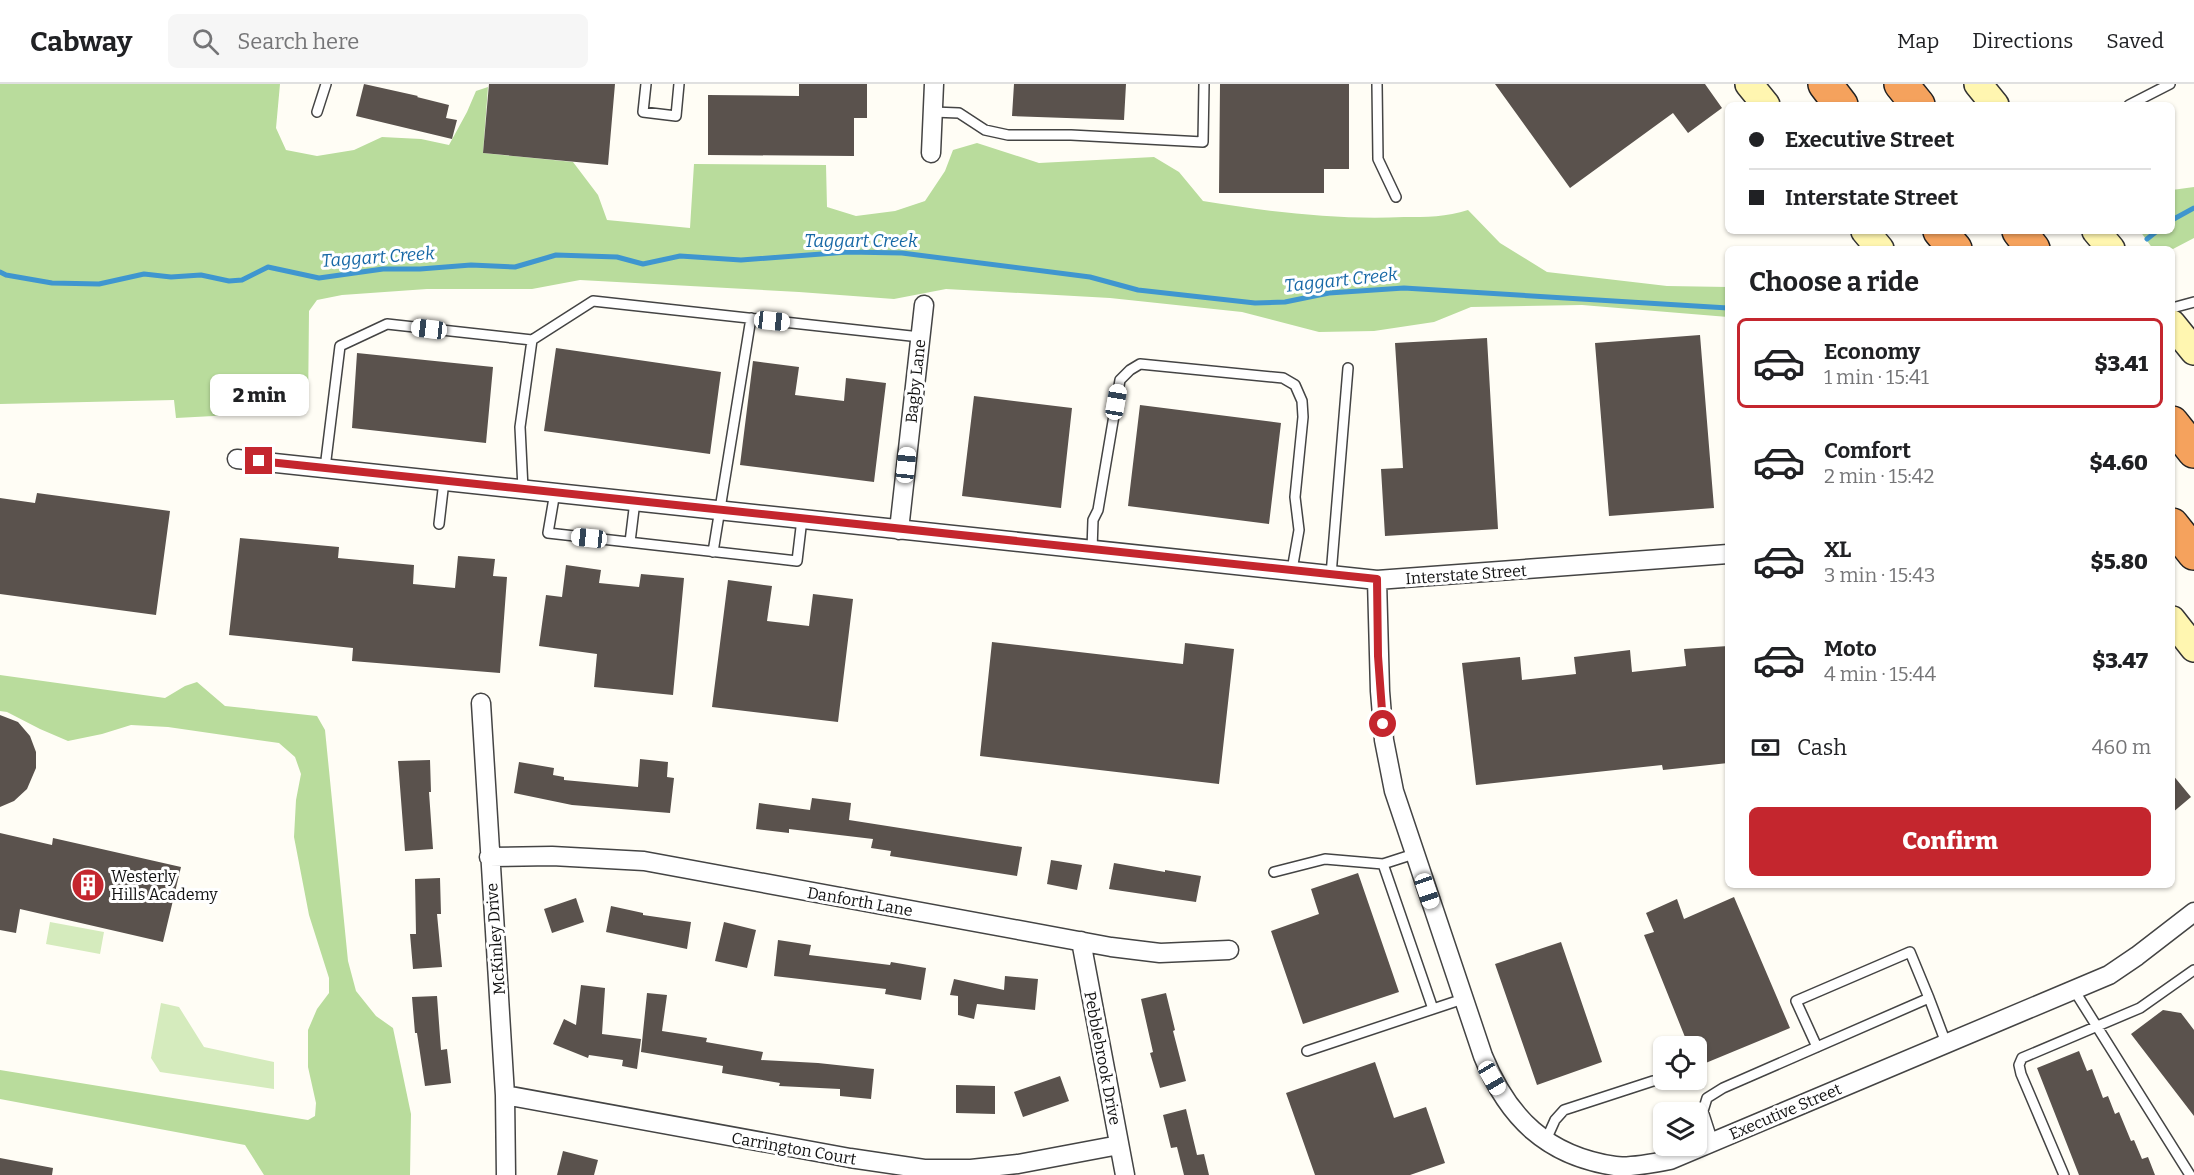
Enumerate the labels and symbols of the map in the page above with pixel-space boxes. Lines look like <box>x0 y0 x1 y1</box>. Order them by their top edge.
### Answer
water label: Taggart Creek <box>804 230 918 252</box>
water label: Taggart Creek <box>321 242 436 272</box>
water label: Taggart Creek <box>1283 263 1399 297</box>
car <box>753 310 791 332</box>
car <box>410 318 448 340</box>
street label: Bagby Lane <box>902 338 929 424</box>
callout: 2 min <box>210 374 308 416</box>
car <box>1104 383 1128 421</box>
car <box>895 446 917 484</box>
route end <box>245 447 272 474</box>
car <box>570 527 608 549</box>
street label: Interstate Street <box>1405 561 1528 588</box>
route start <box>1369 710 1396 737</box>
building icon: Westerly Hills Academy <box>70 867 106 903</box>
place label: Westerly Hills Academy <box>111 867 218 904</box>
car <box>1413 871 1441 911</box>
street label: McKinley Drive <box>482 882 509 996</box>
street label: Danforth Lane <box>806 883 914 920</box>
street label: Pebblebrook Drive <box>1080 990 1125 1127</box>
car <box>1475 1058 1509 1098</box>
street label: Executive Street <box>1726 1079 1844 1144</box>
street label: Carrington Court <box>730 1128 858 1169</box>

